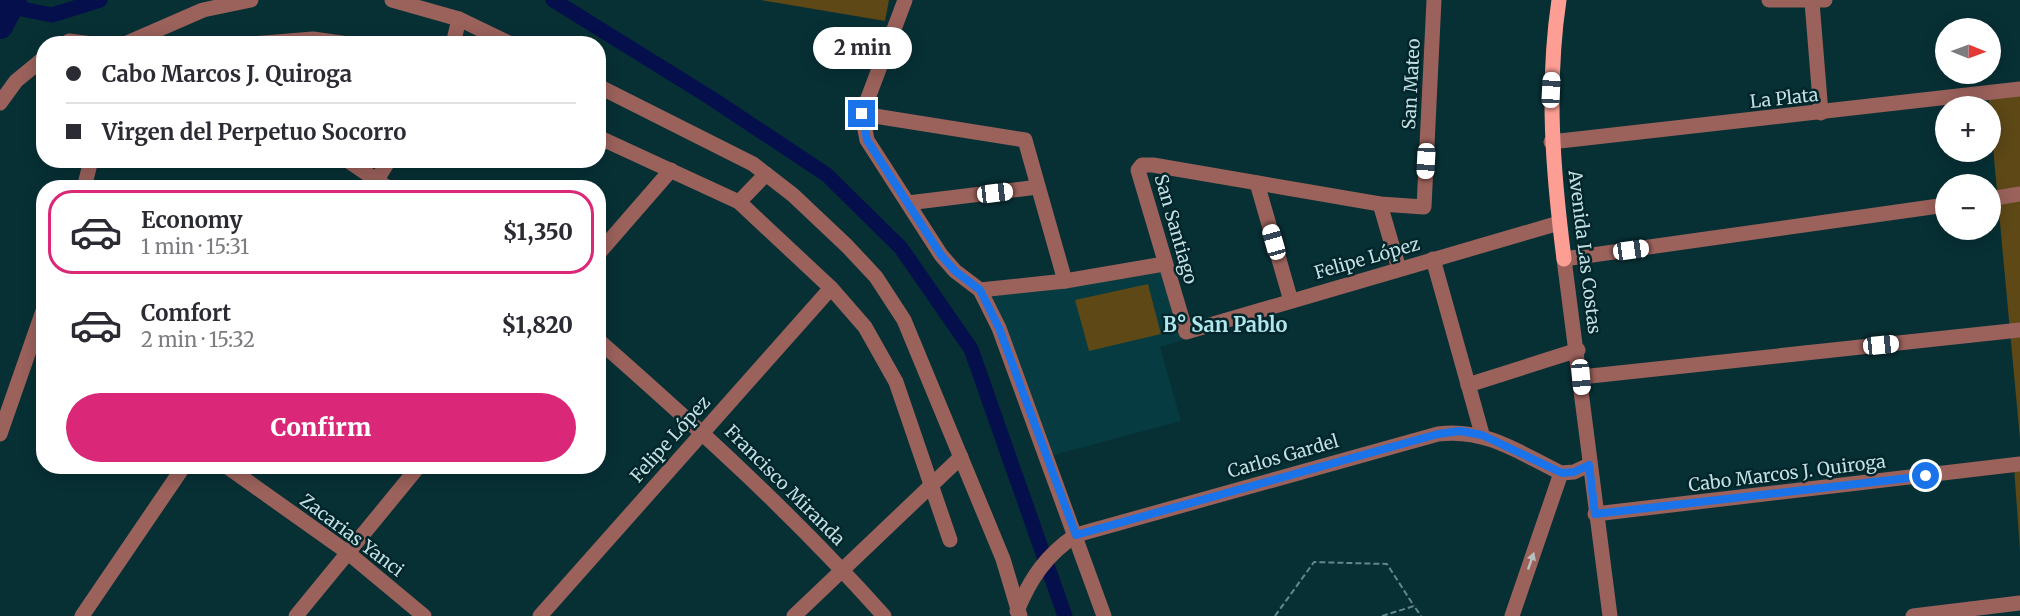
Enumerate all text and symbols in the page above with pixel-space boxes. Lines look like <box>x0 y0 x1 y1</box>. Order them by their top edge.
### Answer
north arrow <box>1935 18 2001 84</box>
map controls <box>1935 18 2001 240</box>
callout: 2 min <box>812 27 912 69</box>
text: 2 min <box>834 35 891 60</box>
street label: San Mateo <box>1397 38 1425 130</box>
text: Cabo Marcos J. Quiroga <box>102 60 352 88</box>
car <box>1541 72 1561 108</box>
street label: La Plata <box>1749 83 1820 113</box>
button: + <box>1935 96 2001 162</box>
route end <box>848 100 875 127</box>
text: Virgen del Perpetuo Socorro <box>102 118 406 146</box>
car <box>1416 143 1436 179</box>
street label: Avenida Las Costas <box>1563 168 1606 335</box>
street label: San Santiago <box>1149 172 1203 286</box>
button: − <box>1935 174 2001 240</box>
car <box>976 182 1014 204</box>
icon: car <box>69 205 123 259</box>
text: Economy <box>141 206 242 234</box>
text: $1,350 <box>503 218 573 246</box>
car <box>1260 222 1288 262</box>
street label: Felipe López <box>1312 232 1423 284</box>
text: 1 min · 15:31 <box>141 234 249 259</box>
car <box>1612 239 1650 261</box>
icon: car <box>69 298 123 352</box>
text: Comfort <box>141 299 231 327</box>
text: $1,820 <box>502 311 573 339</box>
district label: B° San Pablo <box>1163 312 1287 337</box>
text: 2 min · 15:32 <box>141 327 255 352</box>
car <box>1862 334 1900 356</box>
car <box>1570 358 1592 396</box>
street label: Felipe López <box>625 391 715 487</box>
button: Confirm <box>66 393 576 462</box>
street label: Francisco Miranda <box>720 420 850 550</box>
street label: Carlos Gardel <box>1225 429 1342 483</box>
street label: Cabo Marcos J. Quiroga <box>1687 449 1887 497</box>
route start <box>1912 462 1939 489</box>
street label: Zacarias Yanci <box>296 489 409 582</box>
one-way arrow <box>1527 552 1537 570</box>

